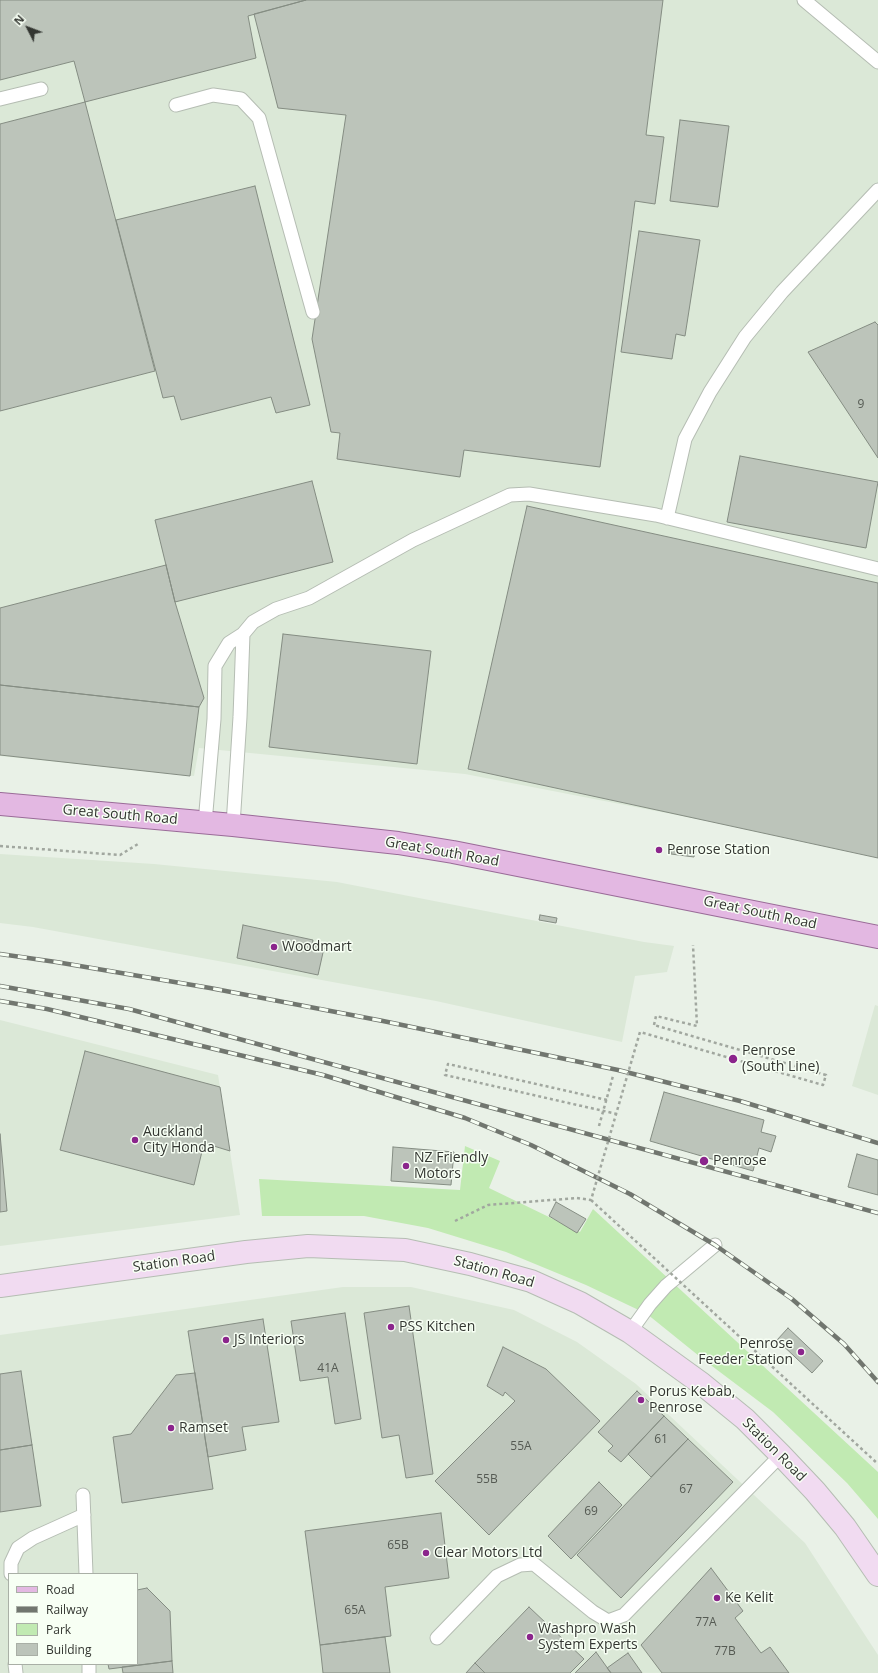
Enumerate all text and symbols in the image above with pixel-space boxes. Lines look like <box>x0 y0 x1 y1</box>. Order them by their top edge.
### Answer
north arrow <box>8 8 48 48</box>
text: N <box>10 11 27 28</box>
house number: 9 <box>858 398 864 412</box>
street label: Great South Road <box>62 802 178 828</box>
street label: Great South Road <box>384 834 500 870</box>
place label: Penrose Station <box>667 842 770 858</box>
marker: Penrose Station <box>654 845 664 855</box>
street label: Great South Road <box>702 893 818 933</box>
place label: Woodmart <box>282 939 352 955</box>
marker: Woodmart <box>269 942 279 952</box>
place label: Penrose (South Line) <box>742 1043 819 1076</box>
marker: Penrose (South Line) <box>727 1053 739 1065</box>
place label: Auckland City Honda <box>143 1124 215 1156</box>
marker: Auckland City Honda <box>130 1135 140 1145</box>
place label: NZ Friendly Motors <box>414 1150 488 1182</box>
place label: Penrose <box>713 1153 767 1169</box>
marker: Penrose <box>698 1155 710 1167</box>
marker: NZ Friendly Motors <box>401 1161 411 1171</box>
street label: Station Road <box>132 1248 216 1276</box>
street label: Station Road <box>452 1252 536 1292</box>
place label: PSS Kitchen <box>399 1319 475 1335</box>
marker: PSS Kitchen <box>386 1322 396 1332</box>
place label: JS Interiors <box>234 1332 304 1348</box>
marker: JS Interiors <box>221 1335 231 1345</box>
place label: Penrose Feeder Station <box>698 1336 793 1368</box>
marker: Penrose Feeder Station <box>796 1347 806 1357</box>
house number: 41A <box>317 1362 339 1376</box>
place label: Porus Kebab, Penrose <box>649 1384 735 1416</box>
marker: Porus Kebab, Penrose <box>636 1395 646 1405</box>
street label: Station Road <box>739 1415 809 1485</box>
place label: Ramset <box>179 1420 228 1436</box>
marker: Ramset <box>166 1423 176 1433</box>
house number: 61 <box>654 1433 668 1447</box>
house number: 55A <box>510 1440 532 1454</box>
house number: 55B <box>476 1473 498 1487</box>
house number: 67 <box>679 1483 693 1497</box>
house number: 69 <box>584 1505 598 1519</box>
house number: 65B <box>387 1539 409 1553</box>
place label: Clear Motors Ltd <box>434 1545 543 1561</box>
marker: Clear Motors Ltd <box>421 1548 431 1558</box>
legend <box>8 1573 138 1665</box>
text: Road <box>46 1581 75 1598</box>
place label: Ke Kelit <box>725 1590 774 1606</box>
marker: Ke Kelit <box>712 1593 722 1603</box>
text: Railway <box>46 1601 88 1618</box>
house number: 65A <box>344 1604 366 1618</box>
house number: 77A <box>695 1616 717 1630</box>
text: Park <box>46 1621 71 1638</box>
place label: Washpro Wash System Experts <box>538 1621 638 1654</box>
marker: Washpro Wash System Experts <box>525 1632 535 1642</box>
text: Building <box>46 1641 91 1658</box>
house number: 77B <box>714 1645 736 1659</box>

